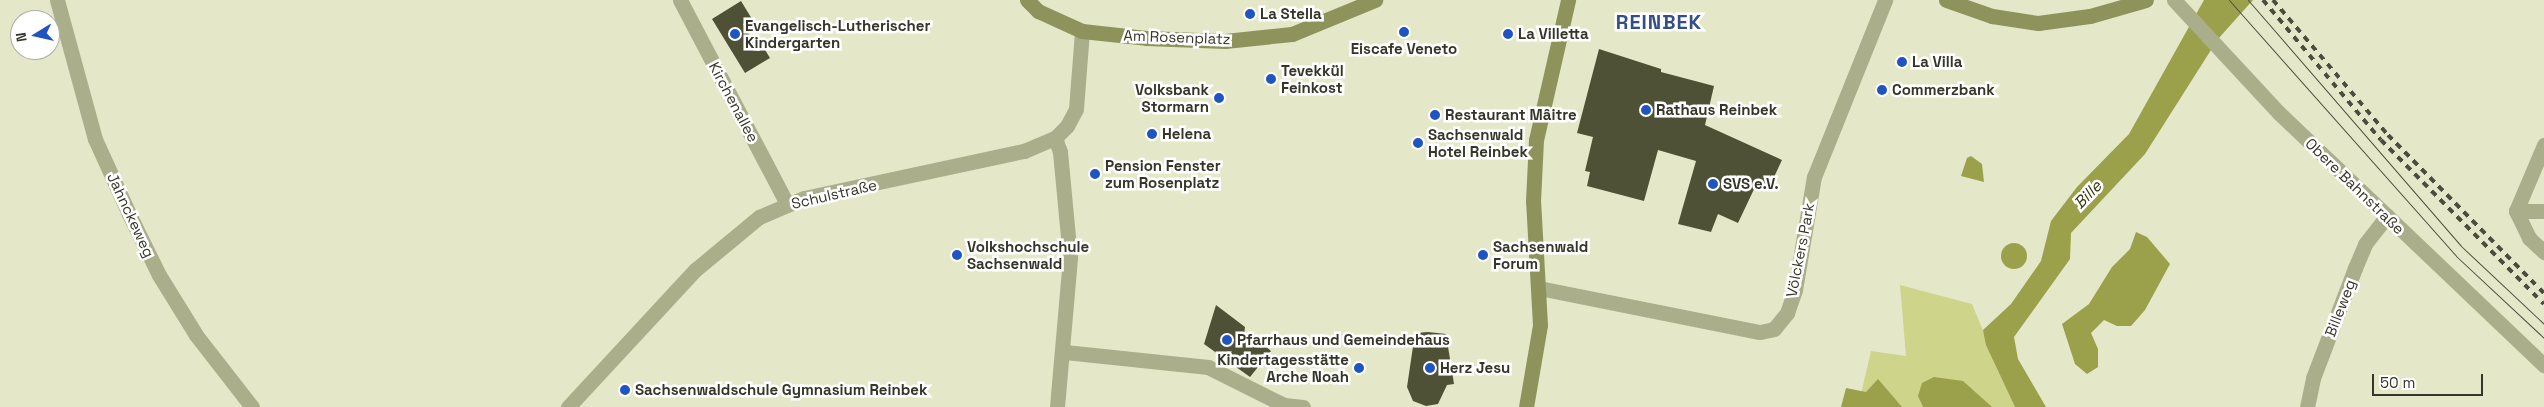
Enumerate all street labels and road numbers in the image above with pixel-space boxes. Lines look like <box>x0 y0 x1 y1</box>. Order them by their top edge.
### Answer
street label: Am Rosenplatz <box>1123 26 1231 48</box>
street label: Kirchenallee <box>705 59 763 145</box>
street label: Obere Bahnstraße <box>2302 134 2408 238</box>
street label: Jahnckeweg <box>104 170 158 260</box>
street label: Schulstraße <box>790 175 878 213</box>
street label: Völckers Park <box>1782 201 1818 299</box>
street label: Billeweg <box>2321 277 2359 339</box>

